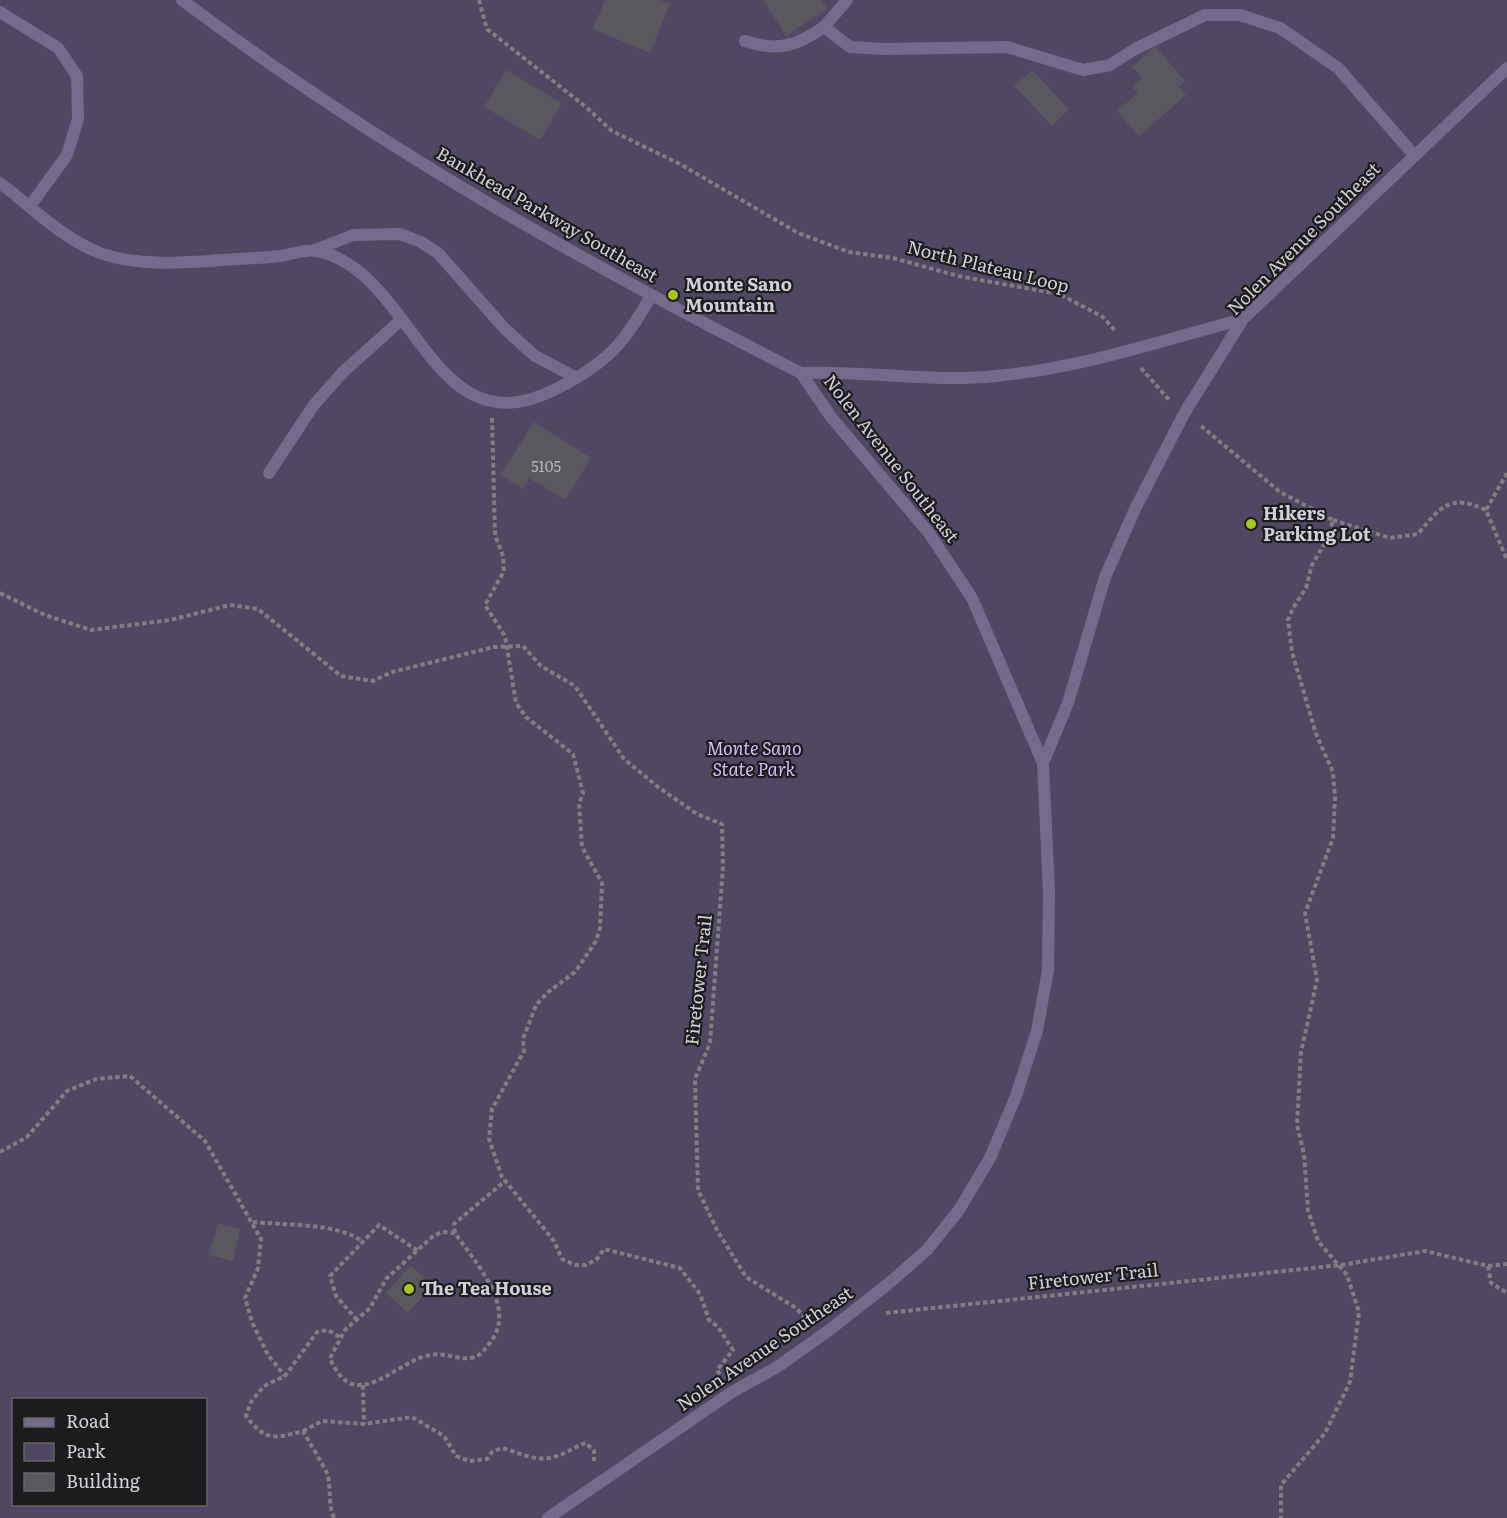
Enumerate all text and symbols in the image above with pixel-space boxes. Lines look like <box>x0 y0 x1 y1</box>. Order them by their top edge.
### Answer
street label: Bankhead Parkway Southeast <box>432 139 664 289</box>
street label: Nolen Avenue Southeast <box>1220 155 1386 321</box>
street label: North Plateau Loop <box>905 232 1072 299</box>
place label: Monte Sano Mountain <box>685 270 792 318</box>
marker: Monte Sano Mountain <box>666 288 680 302</box>
street label: Nolen Avenue Southeast <box>818 368 967 549</box>
house number: 5105 <box>531 454 561 477</box>
place label: Hikers Parking Lot <box>1263 499 1371 547</box>
marker: Hikers Parking Lot <box>1244 517 1258 531</box>
park label: Monte Sano State Park <box>706 734 802 782</box>
street label: Firetower Trail <box>677 913 718 1047</box>
street label: Firetower Trail <box>1026 1255 1160 1296</box>
place label: The Tea House <box>421 1274 552 1301</box>
street label: Nolen Avenue Southeast <box>671 1278 858 1417</box>
marker: The Tea House <box>402 1282 416 1296</box>
legend <box>12 1398 207 1506</box>
text: Road <box>66 1407 110 1434</box>
text: Park <box>66 1437 107 1464</box>
text: Building <box>66 1467 141 1494</box>

